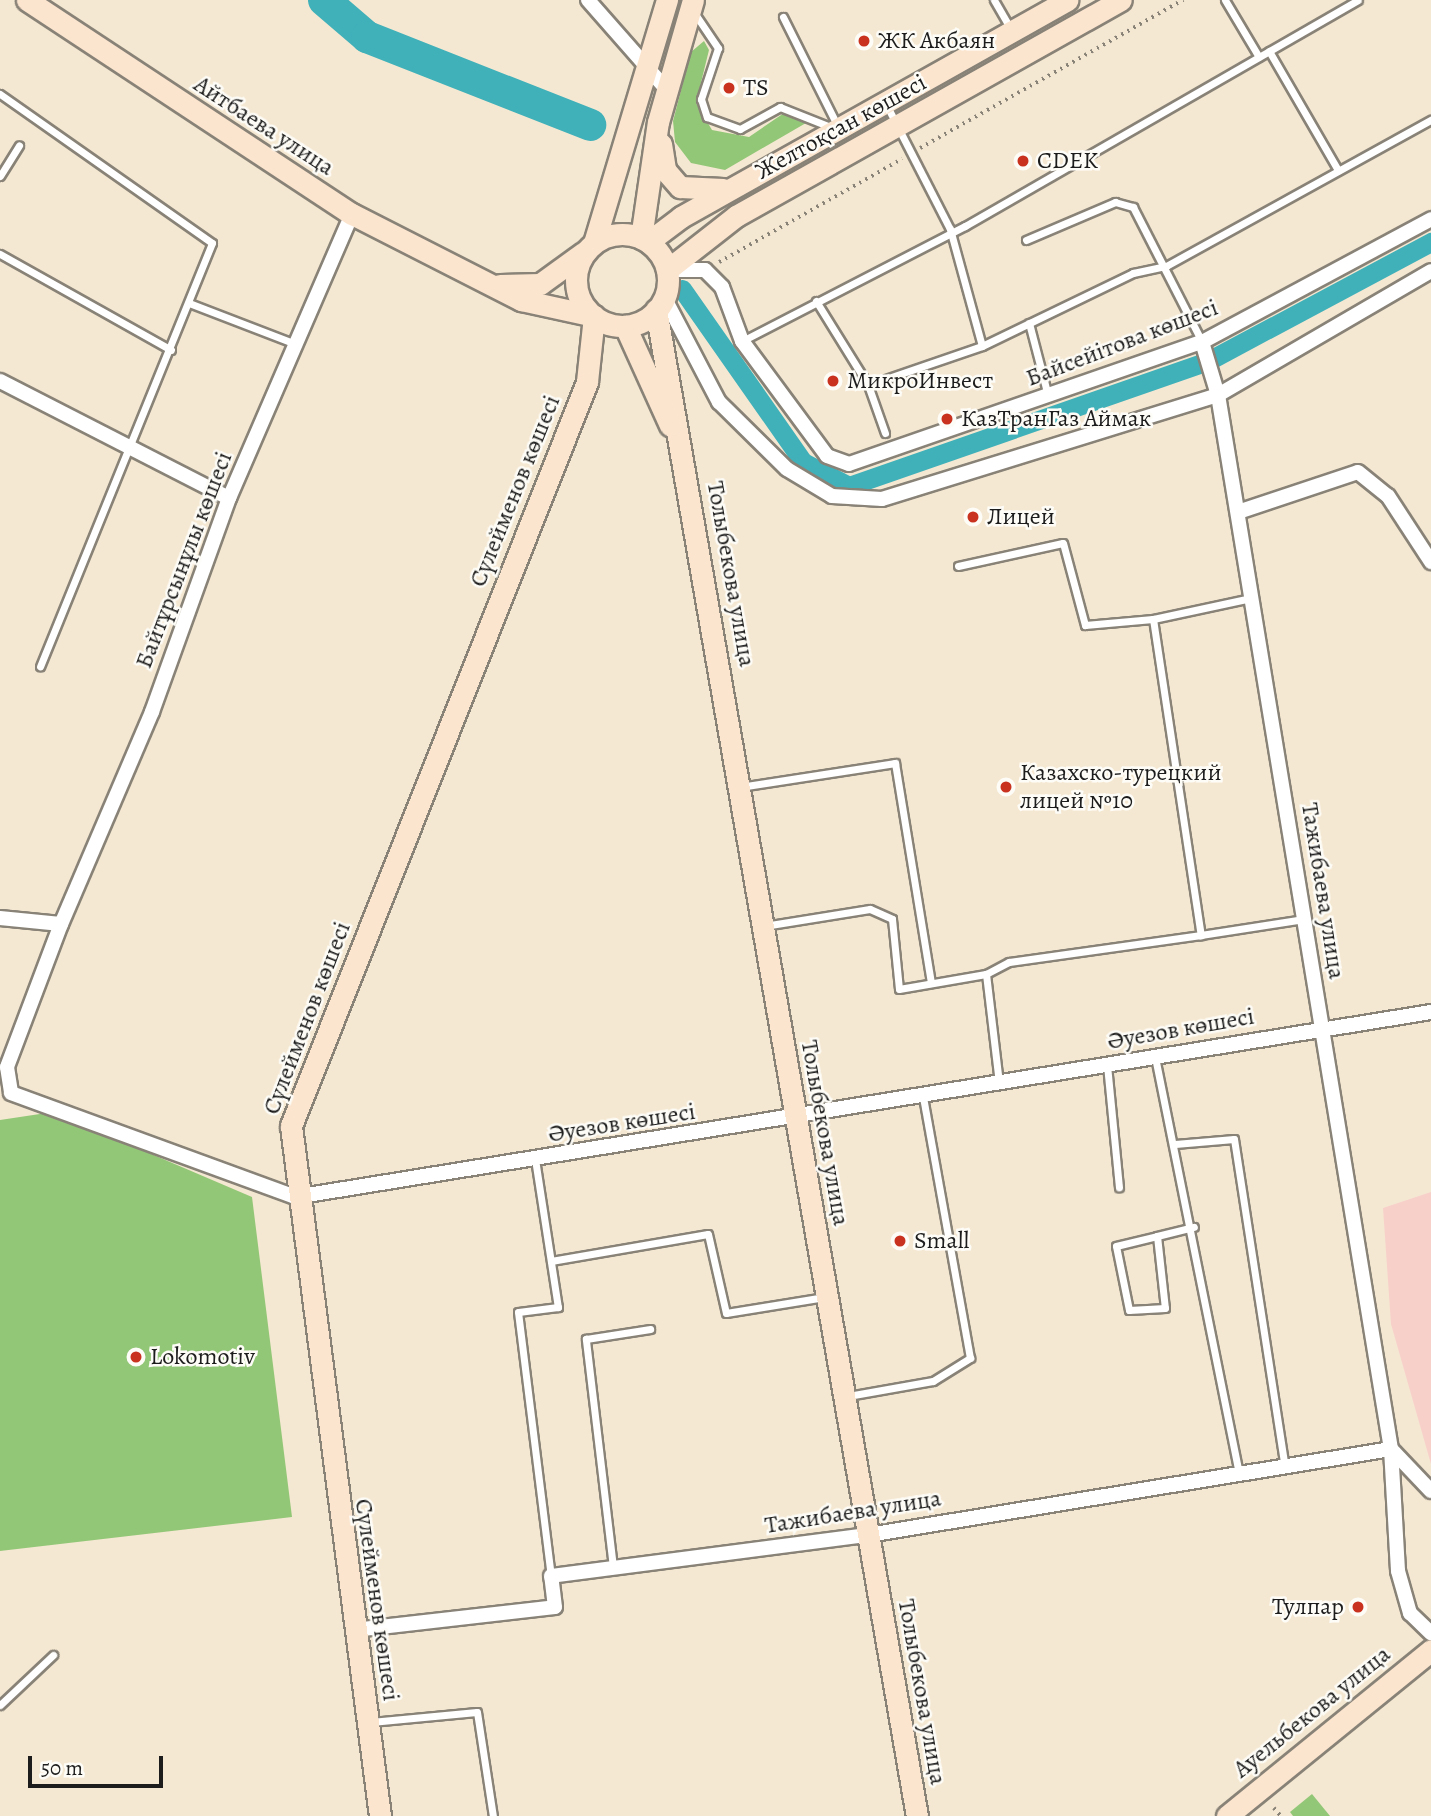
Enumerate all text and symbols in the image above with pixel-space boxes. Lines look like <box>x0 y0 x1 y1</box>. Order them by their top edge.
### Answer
place label: ЖК Акбаян <box>878 27 995 55</box>
marker: ЖК Акбаян <box>856 33 872 49</box>
street label: Желтоқсан көшесі <box>751 68 931 186</box>
street label: Айтбаева улица <box>188 70 340 182</box>
place label: TS <box>743 74 769 102</box>
marker: TS <box>721 80 737 96</box>
place label: CDEK <box>1037 147 1098 175</box>
marker: CDEK <box>1015 153 1031 169</box>
street label: Байсейітова көшесі <box>1022 293 1222 393</box>
place label: МикроИнвест <box>847 367 993 395</box>
marker: МикроИнвест <box>825 373 841 389</box>
street label: Сүлейменов көшесі <box>463 391 567 591</box>
place label: КазТранГаз Аймак <box>961 405 1151 433</box>
marker: КазТранГаз Аймак <box>939 411 955 427</box>
street label: Байтұрсынұлы көшесі <box>129 448 239 672</box>
street label: Толыбекова улица <box>701 479 761 669</box>
place label: Лицей <box>987 503 1055 531</box>
marker: Лицей <box>965 509 981 525</box>
place label: Казахско-турецкий лицей №10 <box>1020 759 1221 815</box>
marker: Казахско-турецкий лицей №10 <box>998 779 1014 795</box>
street label: Тажибаева улица <box>1295 801 1351 981</box>
street label: Сүлейменов көшесі <box>257 918 357 1118</box>
street label: Әуезов көшесі <box>1105 1002 1257 1056</box>
street label: Толыбекова улица <box>795 1038 855 1228</box>
street label: Әуезов көшесі <box>546 1097 698 1149</box>
place label: Small <box>914 1227 969 1255</box>
marker: Small <box>892 1233 908 1249</box>
place label: Lokomotiv <box>150 1343 255 1371</box>
marker: Lokomotiv <box>128 1349 144 1365</box>
street label: Тажибаева улица <box>763 1484 943 1540</box>
street label: Сүлейменов көшесі <box>349 1497 405 1703</box>
place label: Тулпар <box>1272 1593 1344 1621</box>
street label: Толыбекова улица <box>892 1597 952 1787</box>
marker: Тулпар <box>1350 1599 1366 1615</box>
street label: Ауельбекова улица <box>1228 1640 1396 1784</box>
scale bar <box>32 1742 166 1786</box>
text: 50 m <box>41 1754 83 1782</box>

